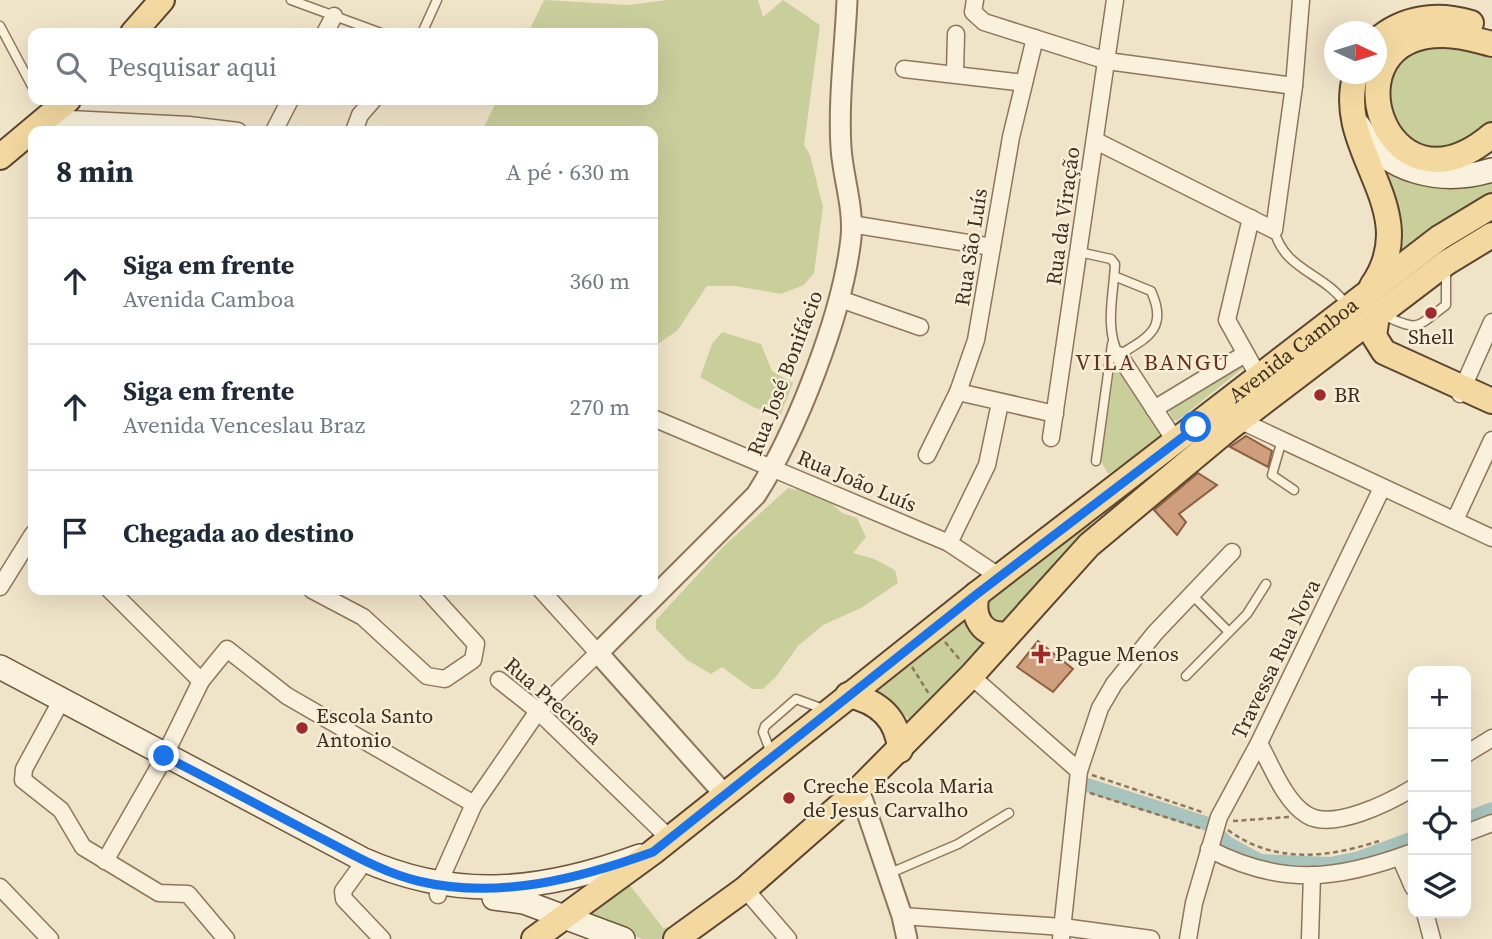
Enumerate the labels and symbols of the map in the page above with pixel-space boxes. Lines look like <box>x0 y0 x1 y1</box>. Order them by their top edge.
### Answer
north arrow <box>1324 21 1387 84</box>
street label: Rua da Viração <box>1038 145 1087 287</box>
street label: Rua São Luís <box>947 186 994 308</box>
street label: Rua José Bonifácio <box>740 286 829 460</box>
street label: Avenida Camboa <box>1222 290 1364 409</box>
marker: Shell <box>1423 305 1439 321</box>
place label: Shell <box>1408 322 1454 351</box>
district label: VILA BANGU <box>1075 346 1231 378</box>
place label: BR <box>1334 380 1361 409</box>
marker: BR <box>1312 387 1328 403</box>
route start <box>1180 411 1211 442</box>
street label: Rua João Luís <box>793 442 921 519</box>
street label: Travessa Rua Nova <box>1224 574 1327 744</box>
place label: Pague Menos <box>1055 639 1179 668</box>
marker: Pague Menos <box>1033 646 1049 662</box>
street label: Rua Preciosa <box>498 650 609 751</box>
place label: Escola Santo Antonio <box>316 701 433 754</box>
marker: Escola Santo Antonio <box>294 720 310 736</box>
route end <box>148 740 179 771</box>
place label: Creche Escola Maria de Jesus Carvalho <box>803 771 994 824</box>
marker: Creche Escola Maria de Jesus Carvalho <box>781 790 797 806</box>

